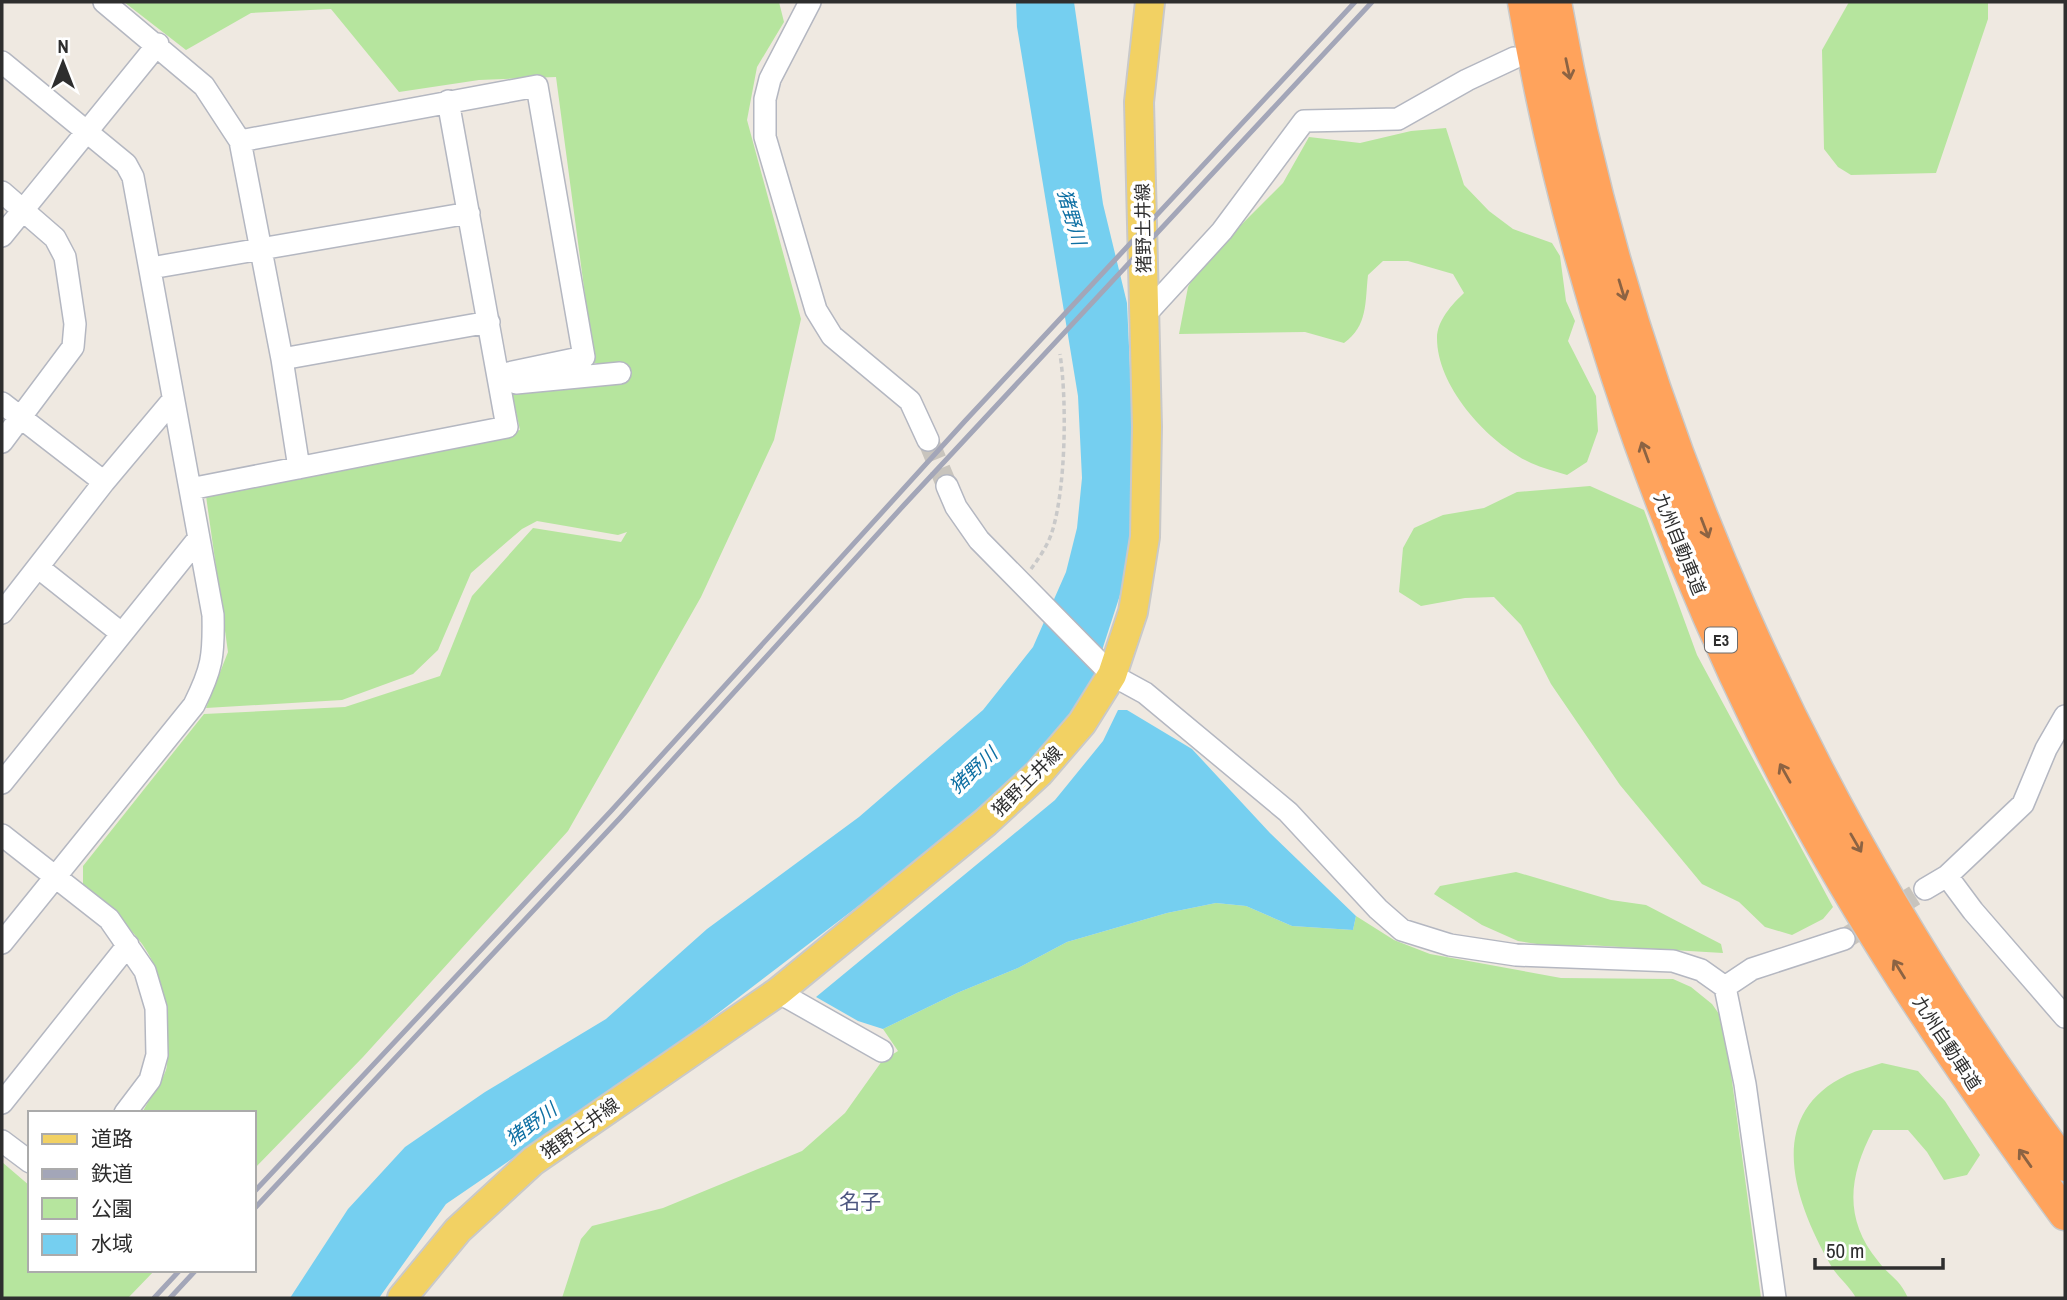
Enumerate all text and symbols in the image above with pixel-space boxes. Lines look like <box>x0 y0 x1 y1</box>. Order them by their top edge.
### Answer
north arrow <box>28 28 98 98</box>
text: N <box>57 33 69 59</box>
one-way arrow <box>1561 57 1575 80</box>
street label: 猪野土井線 <box>1130 183 1156 273</box>
water label: 猪野川 <box>1052 186 1093 250</box>
one-way arrow <box>1616 278 1629 300</box>
one-way arrow <box>1638 442 1650 464</box>
street label: 九州自動車道 <box>1648 489 1712 599</box>
one-way arrow <box>1699 516 1712 538</box>
road number: E3 <box>1705 628 1737 652</box>
water label: 猪野川 <box>943 740 1004 799</box>
street label: 猪野土井線 <box>986 740 1068 822</box>
one-way arrow <box>1777 763 1791 783</box>
one-way arrow <box>1849 832 1863 852</box>
one-way arrow <box>1891 960 1905 980</box>
street label: 九州自動車道 <box>1907 991 1987 1095</box>
street label: 猪野土井線 <box>536 1092 624 1164</box>
water label: 猪野川 <box>500 1096 563 1151</box>
legend <box>28 1111 256 1272</box>
text: 道路 <box>91 1124 133 1153</box>
one-way arrow <box>2018 1149 2032 1168</box>
text: 鉄道 <box>91 1159 133 1188</box>
district label: 名子 <box>839 1187 881 1216</box>
text: 公園 <box>91 1194 133 1223</box>
scale bar <box>1815 1226 1943 1270</box>
text: 水域 <box>91 1229 133 1258</box>
text: 50 m <box>1826 1236 1864 1265</box>

